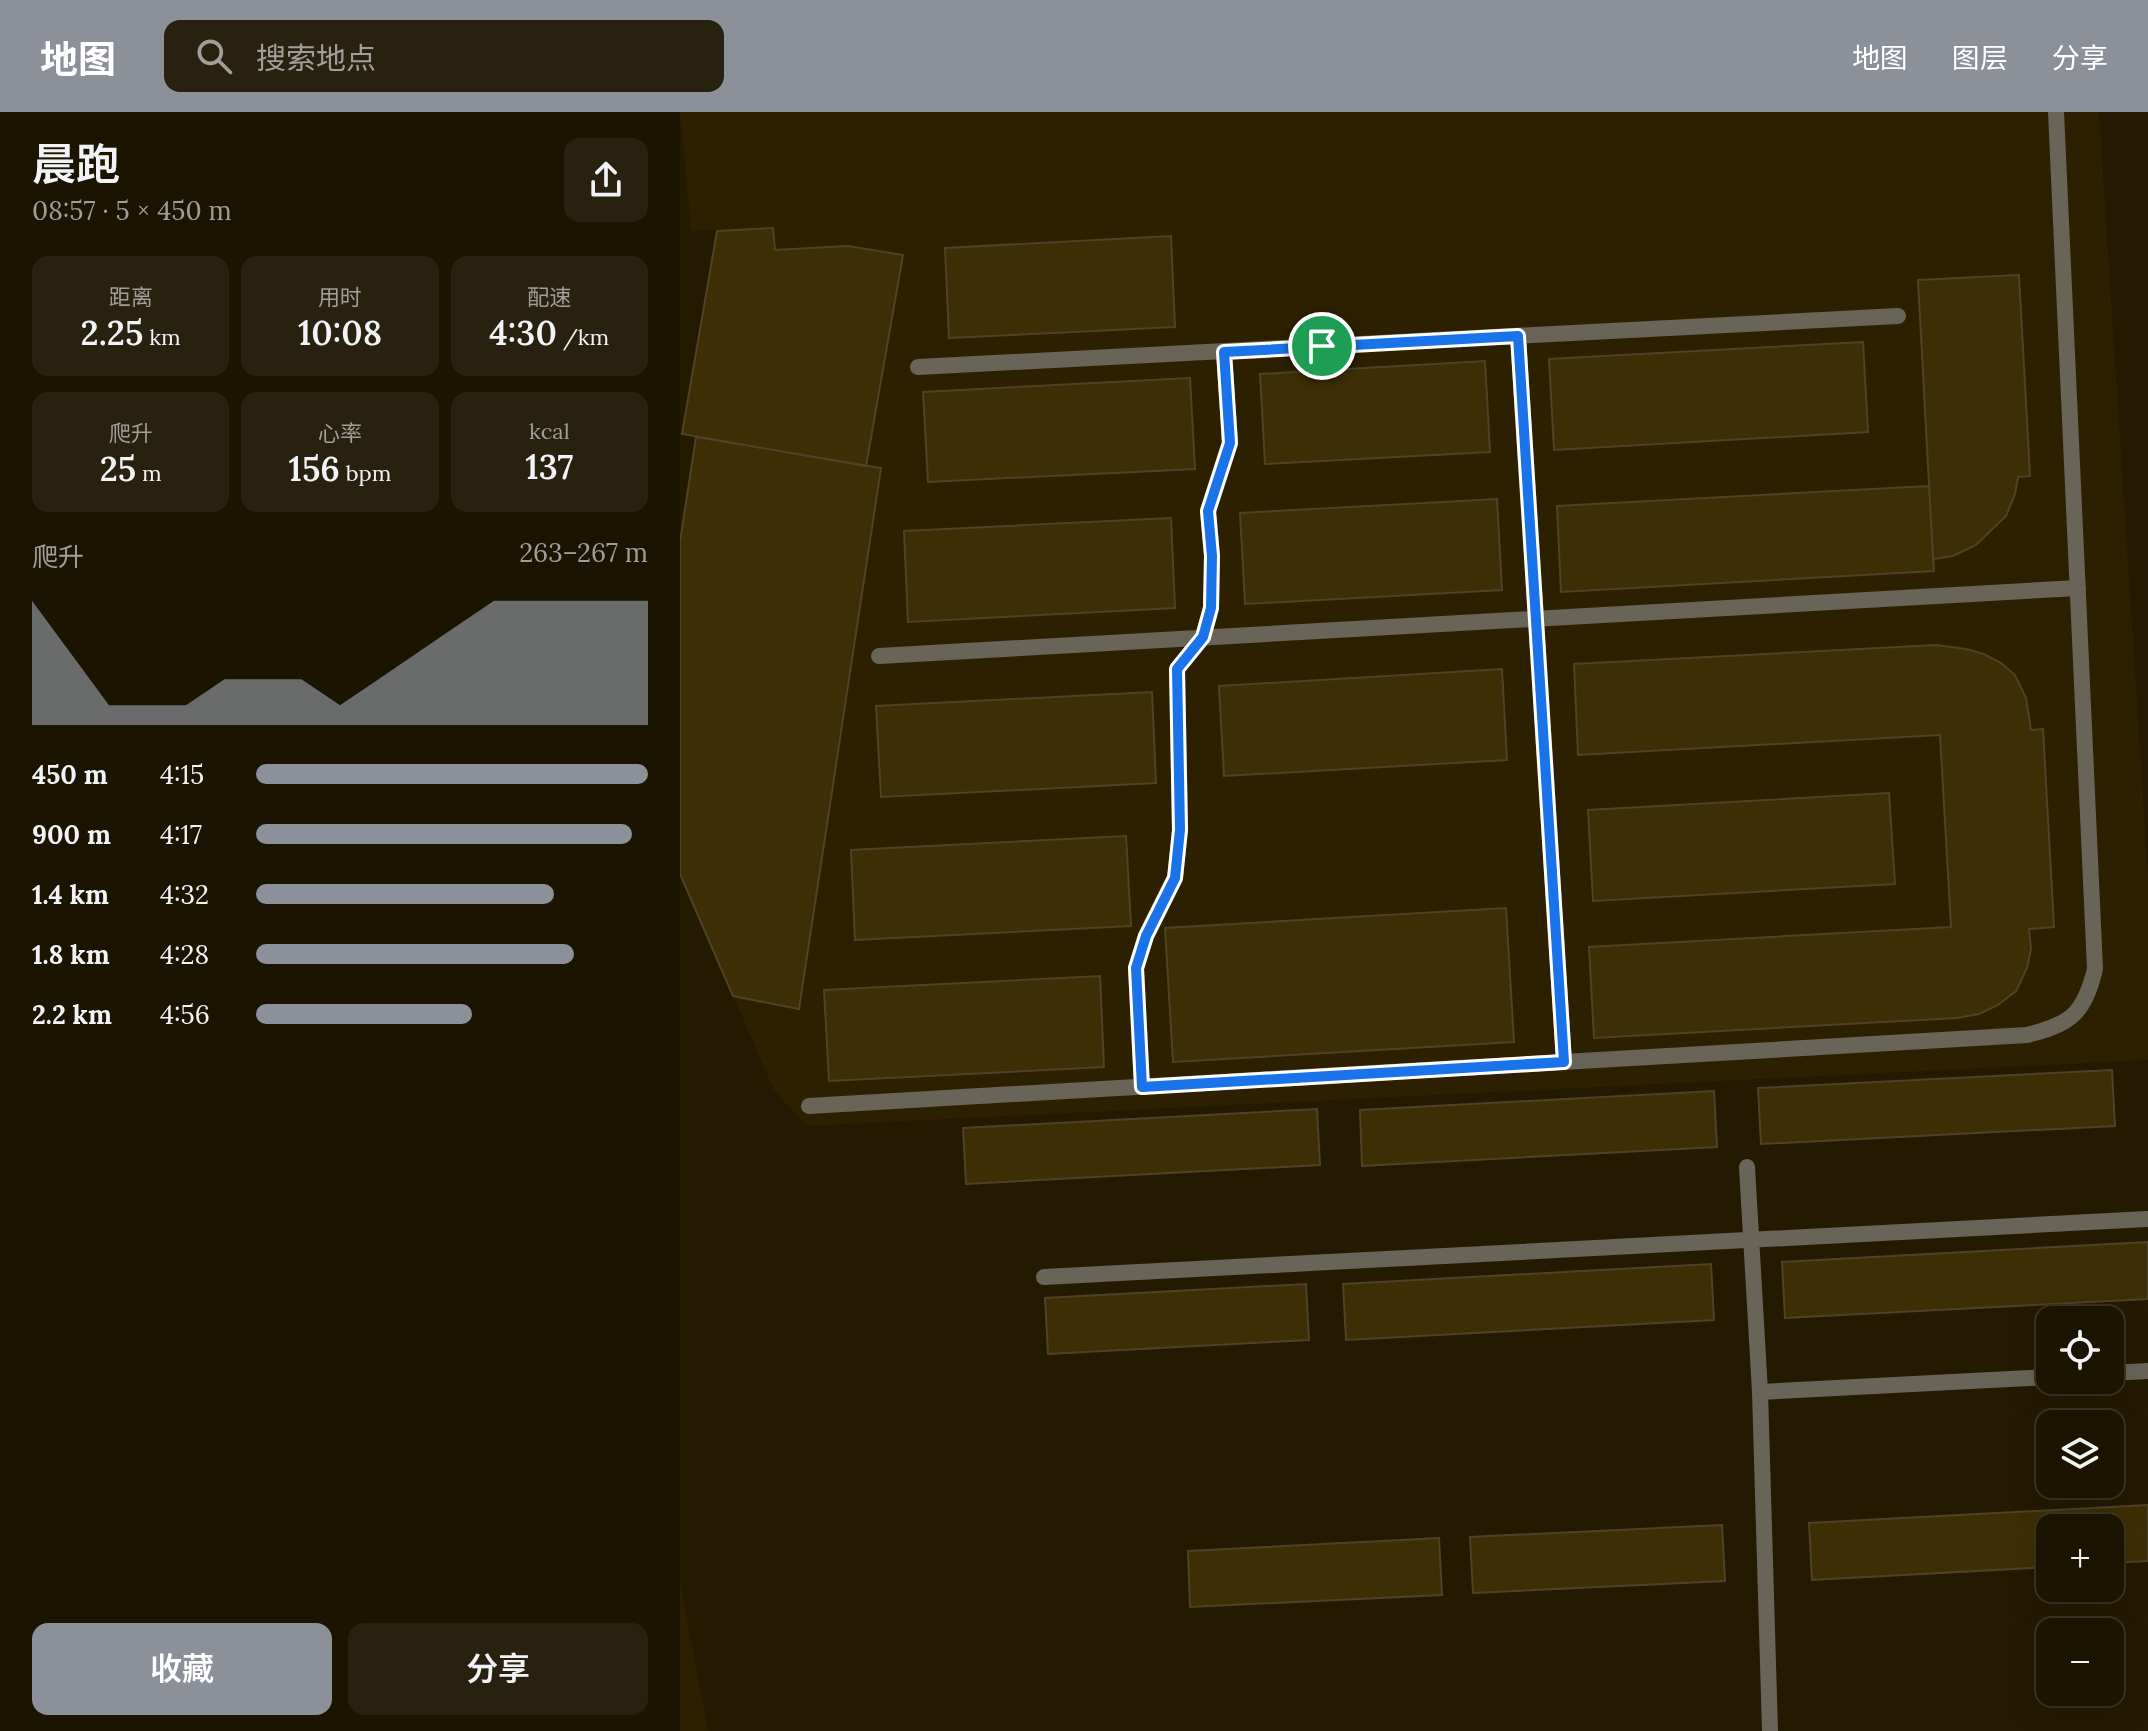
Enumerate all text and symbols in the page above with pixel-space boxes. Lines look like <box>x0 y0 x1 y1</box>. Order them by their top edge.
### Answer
search box <box>164 20 724 92</box>
icon: search <box>192 34 236 78</box>
text: 地图 <box>40 35 116 83</box>
text: 搜索地点 <box>256 39 376 77</box>
text: 地图 <box>1852 40 1908 76</box>
text: 图层 <box>1952 40 2008 76</box>
text: 分享 <box>2052 40 2108 76</box>
text: 晨跑 <box>32 136 120 192</box>
button: share <box>564 138 648 222</box>
text: 08:57 · 5 × 450 m <box>32 194 232 227</box>
text: 距离 <box>109 283 153 311</box>
text: 用时 <box>318 283 362 311</box>
text: 配速 <box>527 283 571 311</box>
text: 2.25 <box>81 311 143 354</box>
text: 10:08 <box>298 311 382 354</box>
text: 4:30 <box>489 311 557 354</box>
pin <box>1288 312 1356 380</box>
text: km <box>143 323 181 351</box>
text: /km <box>557 323 609 351</box>
icon: arrive <box>1300 324 1344 368</box>
text: kcal <box>529 417 570 445</box>
text: 爬升 <box>109 419 153 447</box>
text: 心率 <box>318 419 362 447</box>
text: 137 <box>525 445 573 488</box>
text: 25 <box>100 447 136 490</box>
text: 156 <box>289 447 340 490</box>
text: m <box>136 459 162 487</box>
text: bpm <box>340 459 391 487</box>
text: 263–267 m <box>519 536 648 569</box>
text: 爬升 <box>32 540 84 573</box>
text: 450 m <box>32 758 108 791</box>
text: 4:15 <box>160 758 204 791</box>
text: 900 m <box>32 818 111 851</box>
text: 4:17 <box>160 818 202 851</box>
text: 1.4 km <box>32 878 109 911</box>
text: 4:32 <box>160 878 209 911</box>
text: 1.8 km <box>32 938 110 971</box>
text: 4:28 <box>160 938 209 971</box>
text: 2.2 km <box>32 998 112 1031</box>
text: 4:56 <box>160 998 210 1031</box>
map controls <box>2036 1306 2124 1706</box>
button: locate <box>2036 1306 2124 1394</box>
button: layers <box>2036 1410 2124 1498</box>
button: + <box>2036 1514 2124 1602</box>
button: − <box>2036 1618 2124 1706</box>
button: 收藏 <box>32 1623 332 1715</box>
button: 分享 <box>348 1623 648 1715</box>

